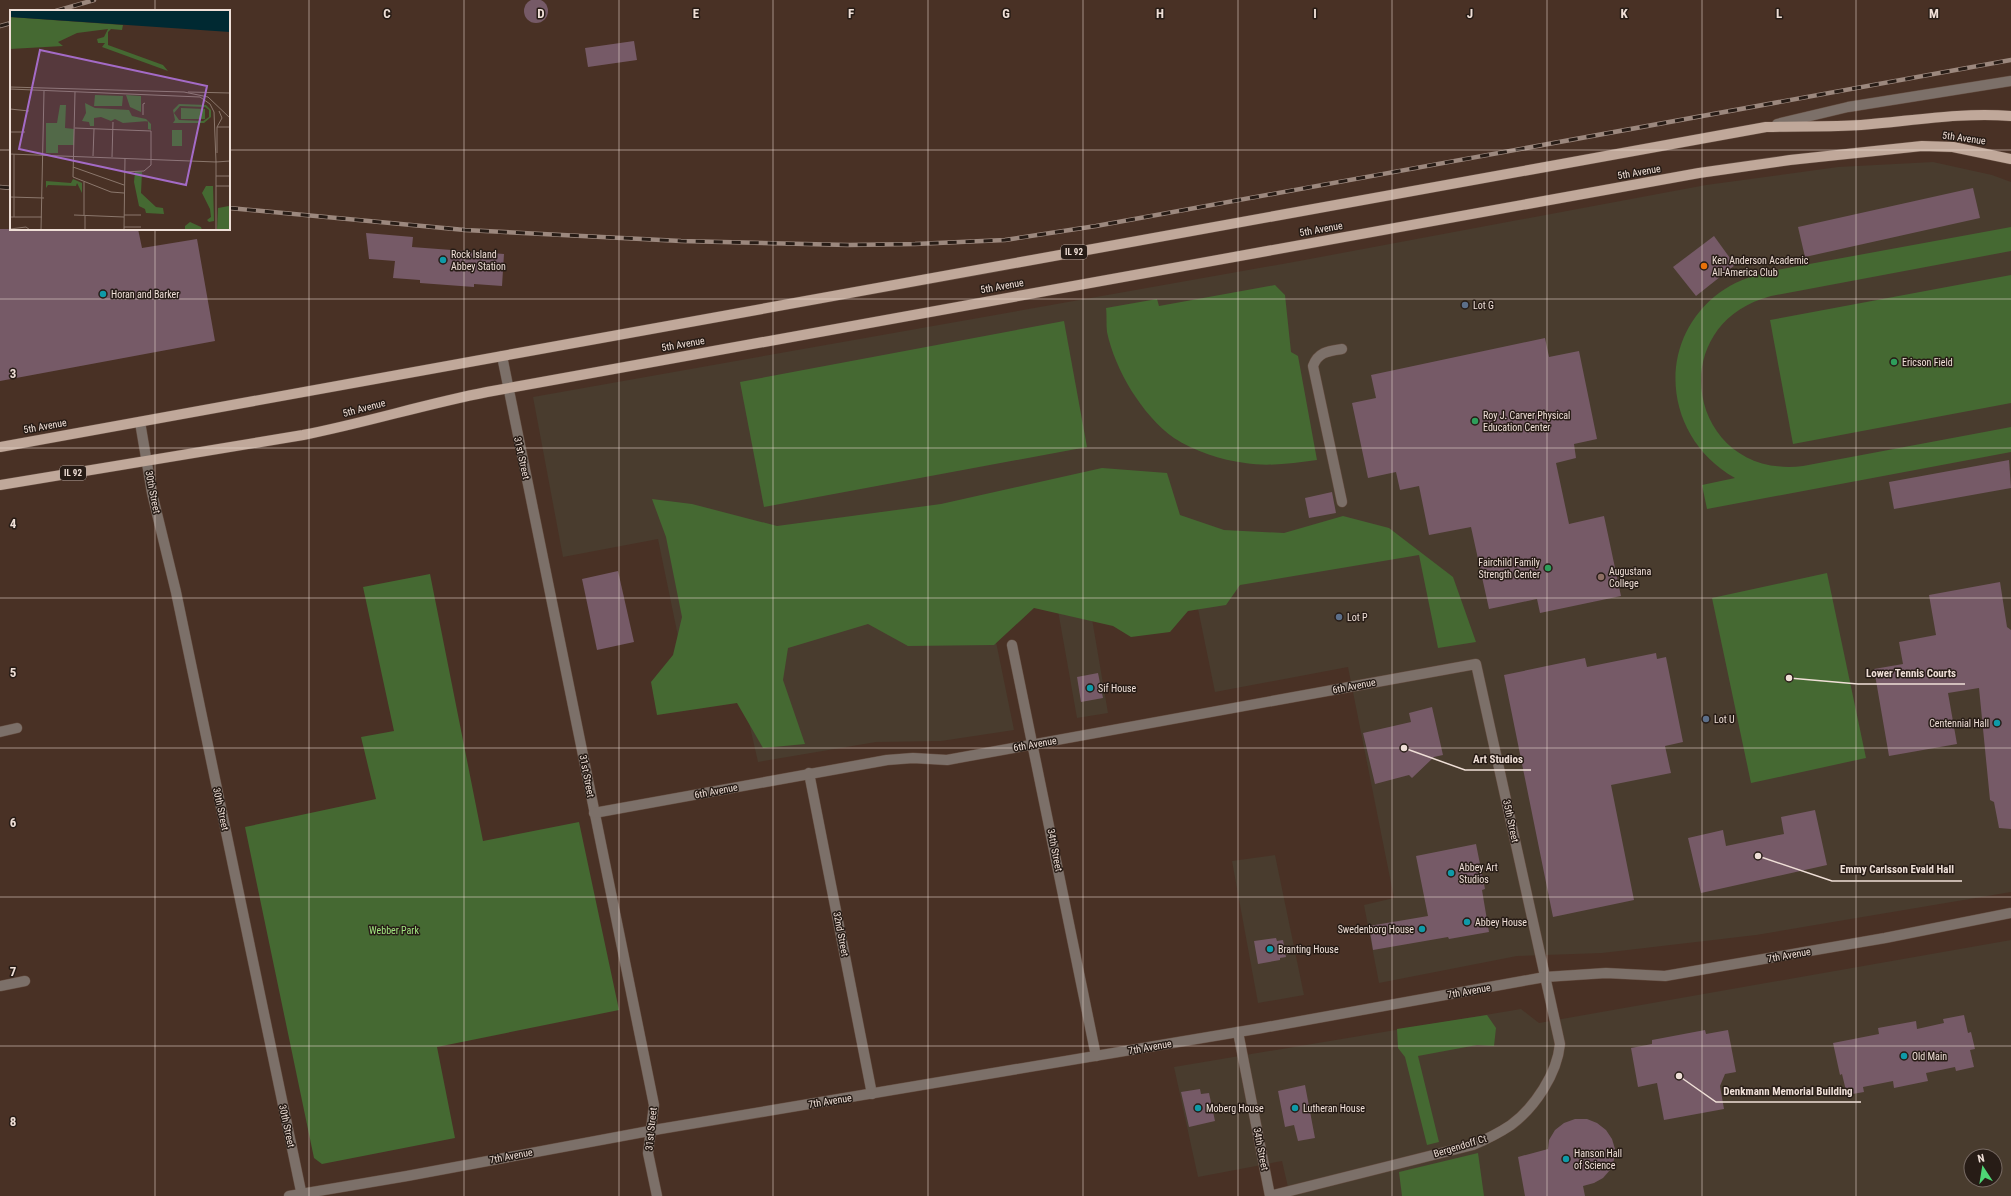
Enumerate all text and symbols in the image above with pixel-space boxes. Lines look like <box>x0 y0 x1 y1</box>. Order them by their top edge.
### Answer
text: C <box>383 6 391 21</box>
text: D <box>537 6 545 21</box>
text: E <box>693 6 700 21</box>
text: F <box>848 6 854 21</box>
text: G <box>1002 6 1010 21</box>
text: H <box>1156 6 1164 21</box>
text: I <box>1313 6 1317 21</box>
text: J <box>1467 6 1473 21</box>
text: K <box>1620 6 1628 21</box>
text: L <box>1776 6 1782 21</box>
text: M <box>1929 6 1939 21</box>
inset map <box>10 10 230 230</box>
street label: 5th Avenue <box>1942 130 1987 147</box>
street label: 5th Avenue <box>1616 163 1662 181</box>
street label: 5th Avenue <box>1298 220 1344 238</box>
road number: IL 92 <box>1061 245 1087 259</box>
place label: Rock Island Abbey Station <box>451 249 506 272</box>
marker: Rock Island Abbey Station <box>438 255 448 265</box>
place label: Ken Anderson Academic All-America Club <box>1712 255 1809 278</box>
marker: Ken Anderson Academic All-America Club <box>1699 261 1709 271</box>
street label: 5th Avenue <box>979 277 1025 295</box>
marker: Horan and Barker <box>98 289 108 299</box>
place label: Horan and Barker <box>111 289 179 300</box>
marker: Lot G <box>1460 300 1470 310</box>
place label: Lot G <box>1473 300 1494 311</box>
street label: 5th Avenue <box>660 335 706 353</box>
marker: Ericson Field <box>1889 357 1899 367</box>
place label: Ericson Field <box>1902 357 1953 368</box>
text: 3 <box>10 366 16 381</box>
street label: 5th Avenue <box>341 397 387 419</box>
place label: Roy J. Carver Physical Education Center <box>1483 410 1570 433</box>
marker: Roy J. Carver Physical Education Center <box>1470 416 1480 426</box>
street label: 5th Avenue <box>22 417 68 435</box>
street label: 31st Street <box>512 436 532 480</box>
road number: IL 92 <box>60 466 86 480</box>
street label: 30th Street <box>143 470 163 514</box>
text: 4 <box>10 516 17 531</box>
place label: Fairchild Family Strength Center <box>1478 557 1540 580</box>
marker: Fairchild Family Strength Center <box>1543 563 1553 573</box>
place label: Augustana College <box>1609 566 1651 589</box>
marker: Augustana College <box>1596 572 1606 582</box>
marker: Lot P <box>1334 612 1344 622</box>
place label: Lot P <box>1347 612 1368 623</box>
callout: Lower Tennis Courts <box>1858 661 1965 684</box>
text: 5 <box>10 665 17 680</box>
text: Lower Tennis Courts <box>1866 667 1956 680</box>
street label: 6th Avenue <box>1331 676 1377 696</box>
marker: Sif House <box>1085 683 1095 693</box>
place label: Sif House <box>1098 683 1137 694</box>
marker: Lot U <box>1701 714 1711 724</box>
place label: Lot U <box>1714 714 1735 725</box>
place label: Centennial Hall <box>1929 718 1989 729</box>
marker: Centennial Hall <box>1992 718 2002 728</box>
street label: 6th Avenue <box>1012 735 1058 753</box>
callout: Art Studios <box>1465 747 1531 770</box>
text: Art Studios <box>1473 753 1523 766</box>
street label: 31st Street <box>577 754 597 798</box>
street label: 6th Avenue <box>693 781 739 801</box>
street label: 30th Street <box>211 787 231 831</box>
street label: 35th Street <box>1501 799 1521 843</box>
text: 6 <box>10 815 17 830</box>
street label: 34th Street <box>1045 828 1065 872</box>
callout: Emmy Carlsson Evald Hall <box>1832 858 1962 881</box>
place label: Abbey Art Studios <box>1459 862 1498 885</box>
text: Emmy Carlsson Evald Hall <box>1840 863 1954 876</box>
marker: Abbey Art Studios <box>1446 868 1456 878</box>
street label: 32nd Street <box>831 911 851 957</box>
marker: Abbey House <box>1462 917 1472 927</box>
place label: Abbey House <box>1475 917 1527 928</box>
place label: Swedenborg House <box>1338 924 1414 935</box>
marker: Swedenborg House <box>1417 924 1427 934</box>
park label: Webber Park <box>369 925 419 936</box>
marker: Branting House <box>1265 944 1275 954</box>
place label: Branting House <box>1278 944 1339 955</box>
street label: 7th Avenue <box>1766 946 1812 964</box>
text: 7 <box>10 964 17 979</box>
street label: 7th Avenue <box>1446 982 1492 1000</box>
street label: 7th Avenue <box>1127 1038 1173 1056</box>
marker: Old Main <box>1899 1051 1909 1061</box>
place label: Old Main <box>1912 1051 1947 1062</box>
callout: Denkmann Memorial Building <box>1716 1079 1861 1102</box>
text: Denkmann Memorial Building <box>1723 1085 1853 1098</box>
street label: 7th Avenue <box>808 1092 853 1110</box>
marker: Moberg House <box>1193 1103 1203 1113</box>
place label: Moberg House <box>1206 1103 1264 1114</box>
marker: Lutheran House <box>1290 1103 1300 1113</box>
place label: Lutheran House <box>1303 1103 1365 1114</box>
street label: 30th Street <box>277 1104 297 1148</box>
street label: 31st Street <box>643 1107 659 1151</box>
text: 8 <box>10 1114 16 1129</box>
street label: 34th Street <box>1251 1127 1271 1171</box>
street label: Bergendoff Ct <box>1432 1133 1488 1159</box>
street label: 7th Avenue <box>488 1146 534 1166</box>
place label: Hanson Hall of Science <box>1574 1148 1622 1171</box>
north arrow <box>1963 1148 2003 1188</box>
text: N <box>1976 1152 1986 1166</box>
marker: Hanson Hall of Science <box>1561 1154 1571 1164</box>

